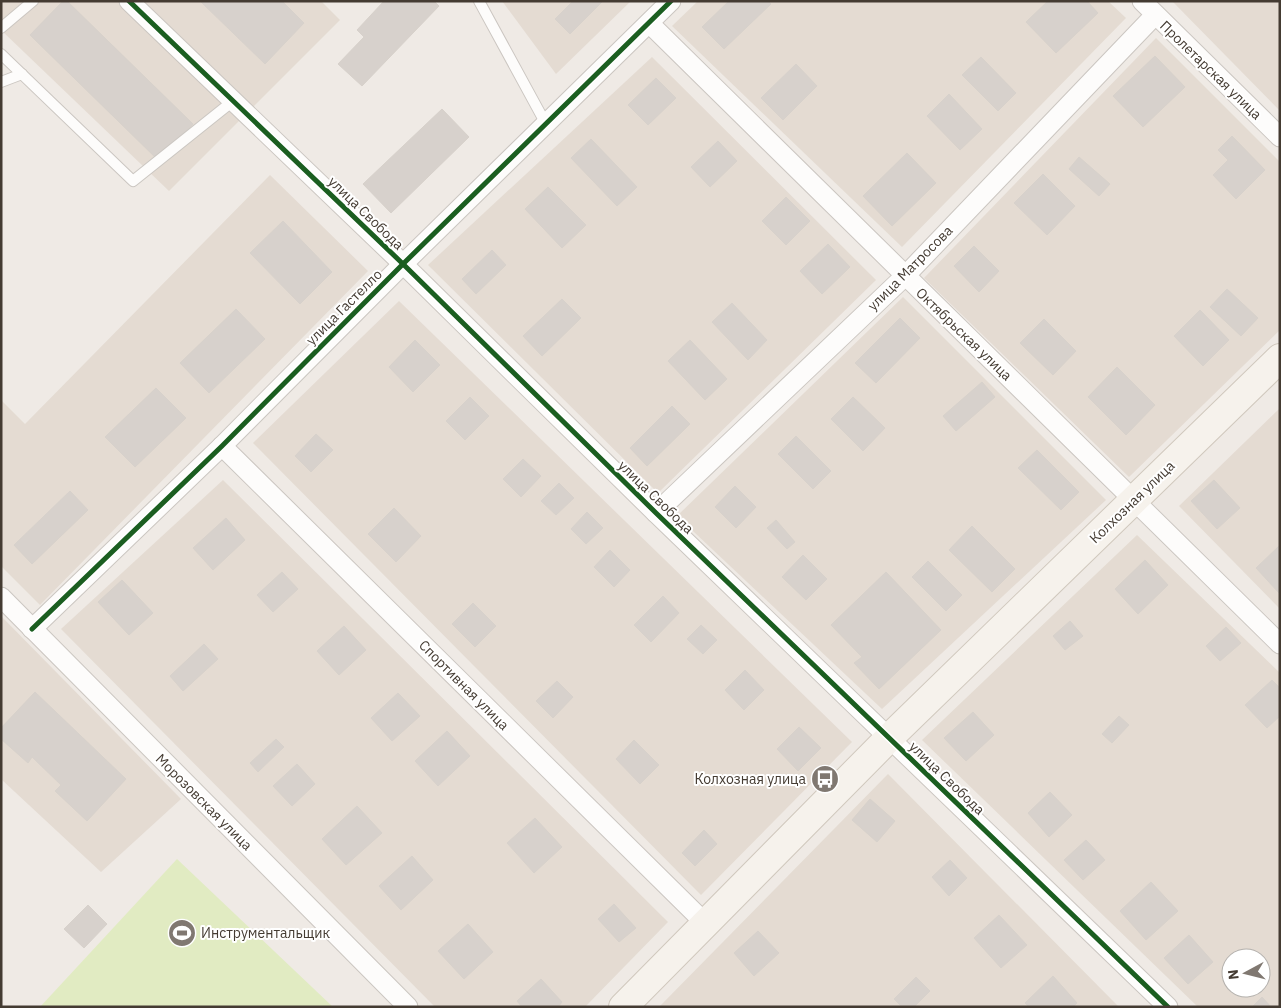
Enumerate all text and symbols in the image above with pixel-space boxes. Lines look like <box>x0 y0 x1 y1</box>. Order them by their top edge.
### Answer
street label: Пролетарская улица <box>1156 17 1266 124</box>
street label: улица Свобода <box>324 172 408 254</box>
street label: улица Матросова <box>864 221 957 314</box>
street label: улица Гастелло <box>302 265 386 349</box>
street label: Октябрьская улица <box>912 284 1016 385</box>
street label: улица Свобода <box>614 456 698 538</box>
street label: Колхозная улица <box>1086 456 1179 547</box>
street label: Спортивная улица <box>415 636 513 734</box>
street label: улица Свобода <box>905 737 989 819</box>
street label: Морозовская улица <box>152 750 256 854</box>
bus stop icon: Колхозная улица <box>810 764 840 794</box>
place label: Колхозная улица <box>694 770 807 788</box>
sports icon: Инструментальщик <box>167 918 197 948</box>
place label: Инструментальщик <box>201 924 331 942</box>
north arrow <box>1221 948 1271 998</box>
text: N <box>1224 968 1243 981</box>

